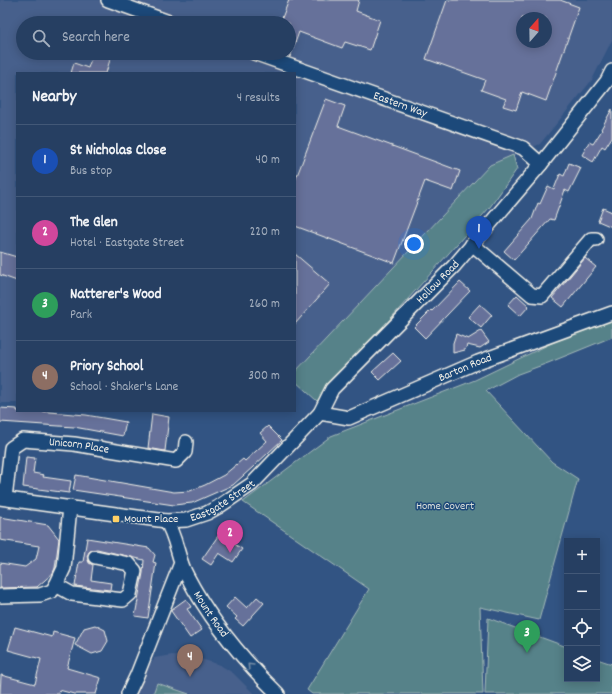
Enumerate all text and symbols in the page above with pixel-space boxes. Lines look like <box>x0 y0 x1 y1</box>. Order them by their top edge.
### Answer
north arrow <box>516 12 552 48</box>
search box <box>16 16 296 60</box>
icon: search <box>30 27 52 49</box>
text: Search here <box>62 27 130 49</box>
text: Nearby <box>32 86 76 110</box>
street label: Eastern Way <box>371 87 430 122</box>
text: 4 results <box>237 89 280 108</box>
text: St Nicholas Close <box>70 140 166 162</box>
text: 1 <box>44 151 46 170</box>
text: 40 m <box>256 151 280 170</box>
text: Bus stop <box>70 162 112 181</box>
text: The Glen <box>70 212 118 234</box>
pin: 1 <box>466 216 492 249</box>
text: 2 <box>42 223 48 242</box>
text: 220 m <box>250 223 280 242</box>
text: Hotel · Eastgate Street <box>70 234 184 253</box>
your location <box>404 234 424 254</box>
street label: Hollow Road <box>412 257 464 308</box>
text: Natterer's Wood <box>70 284 162 306</box>
text: 3 <box>42 295 48 314</box>
text: 260 m <box>249 295 280 314</box>
text: Park <box>70 306 92 325</box>
street label: Barton Road <box>436 349 494 387</box>
text: Priory School <box>70 356 143 378</box>
text: 4 <box>42 367 48 386</box>
text: 300 m <box>248 367 280 386</box>
text: School · Shaker's Lane <box>70 378 178 397</box>
street label: Unicorn Place <box>48 434 110 458</box>
street label: Eastgate Street <box>188 476 260 527</box>
park label: Home Covert <box>416 498 475 515</box>
place label: Mount Place <box>124 511 178 528</box>
marker: Mount Place <box>111 514 121 524</box>
pin: 2 <box>217 520 243 553</box>
map controls <box>564 538 600 682</box>
button: + <box>564 538 600 574</box>
button: − <box>564 574 600 610</box>
street label: Mount Road <box>189 588 232 641</box>
button: locate <box>564 610 600 646</box>
pin: 3 <box>514 620 540 653</box>
pin: 4 <box>177 644 203 677</box>
button: layers <box>564 646 600 682</box>
one-way arrow <box>248 663 255 671</box>

